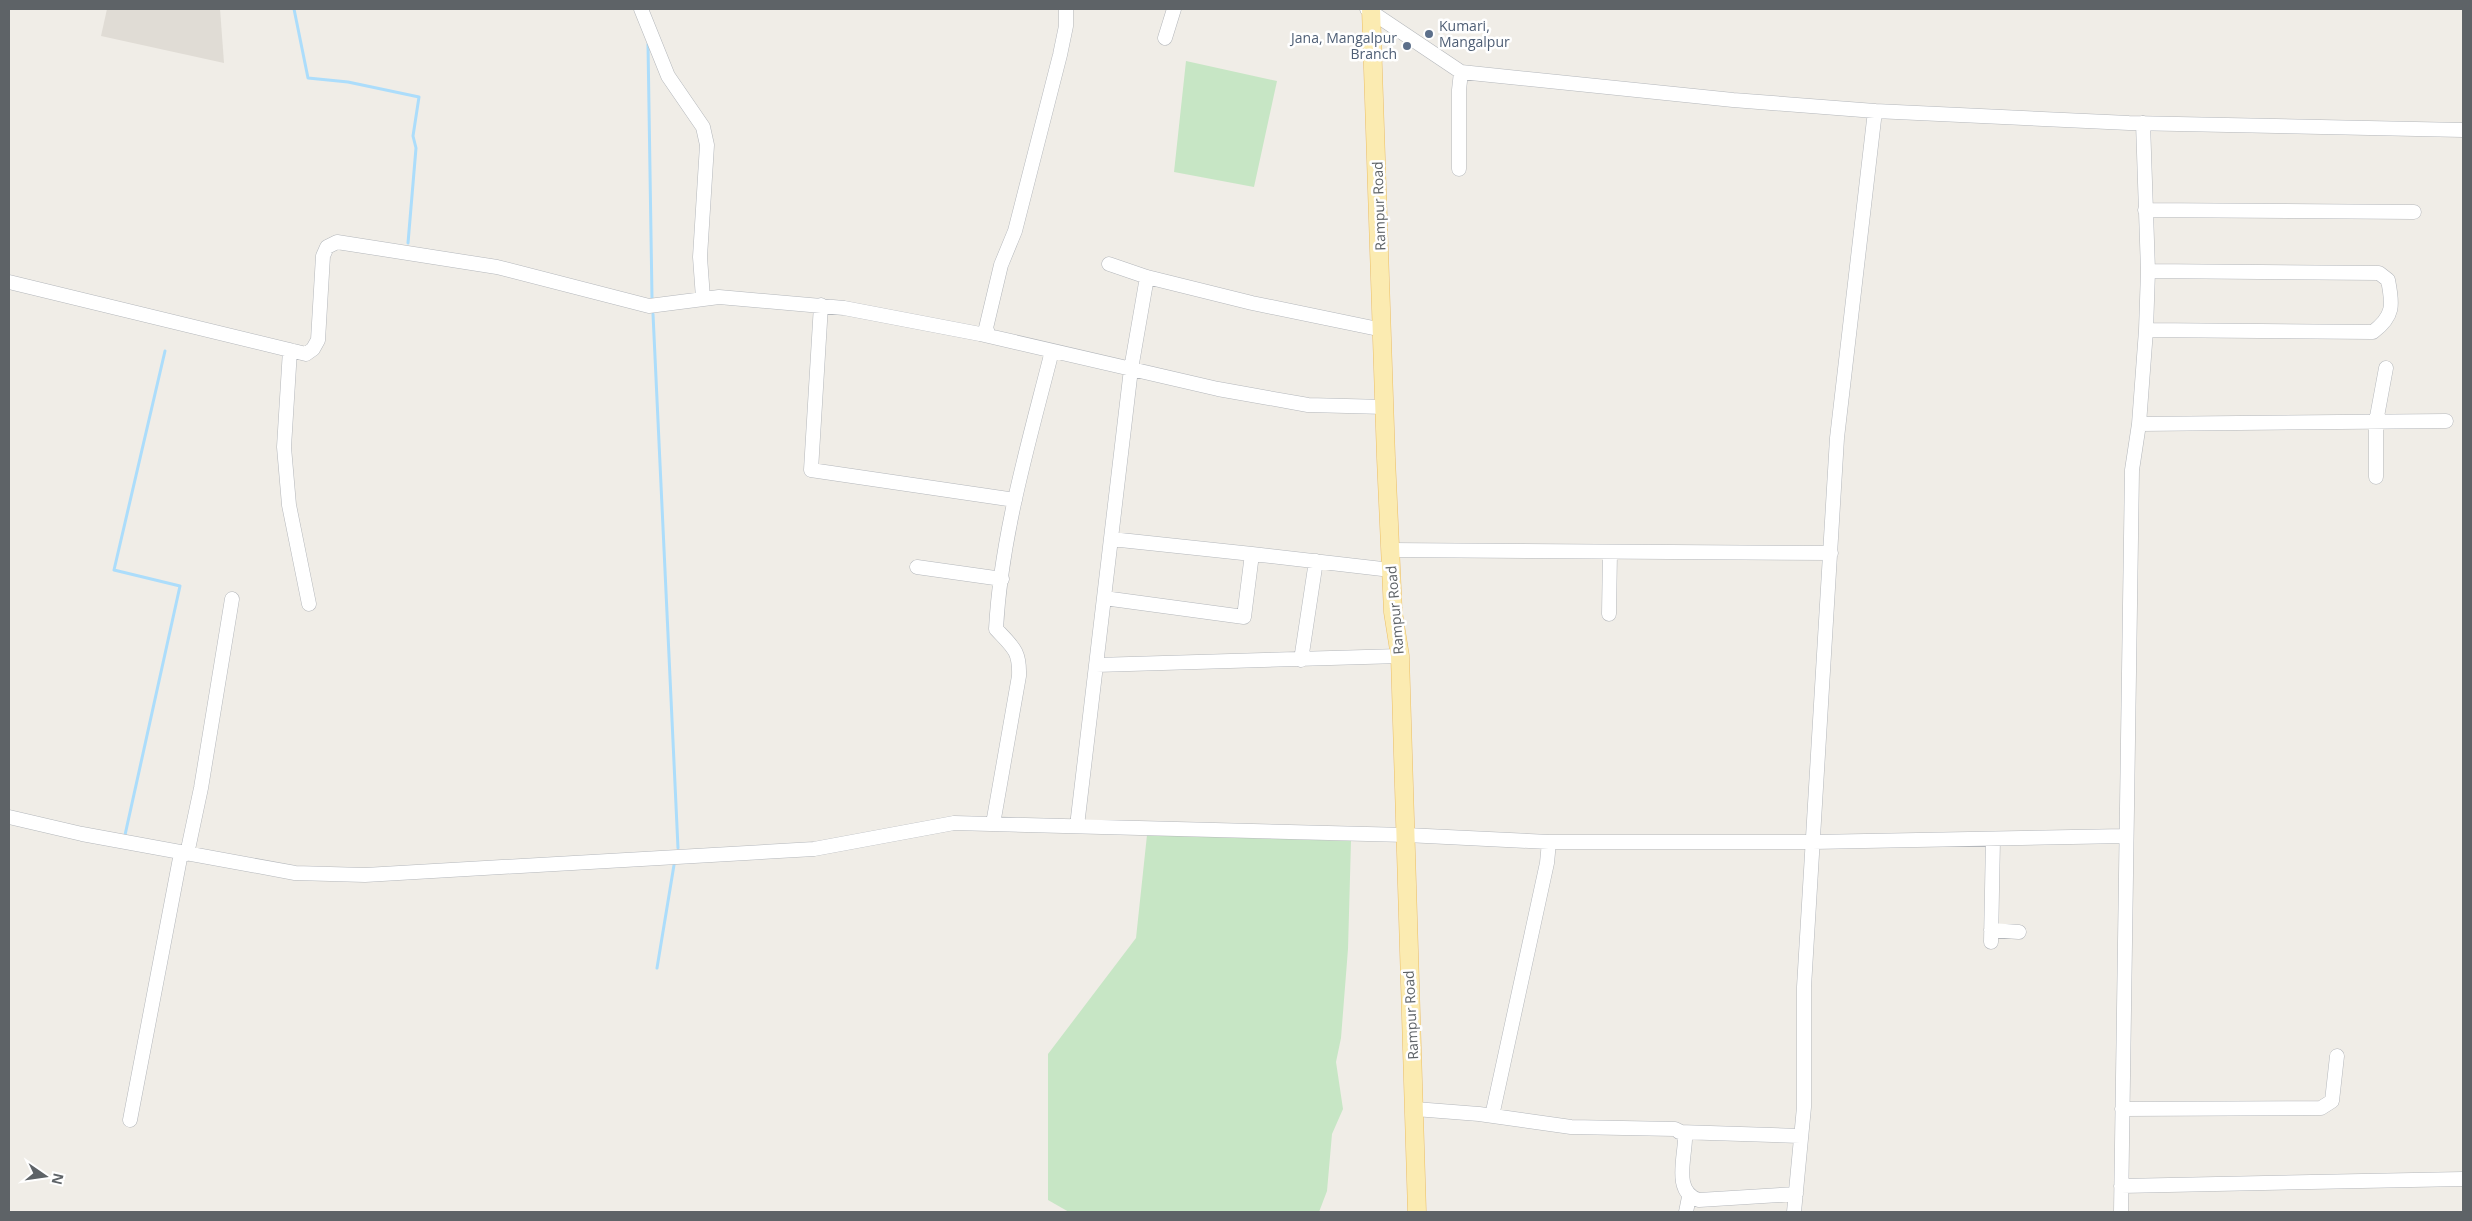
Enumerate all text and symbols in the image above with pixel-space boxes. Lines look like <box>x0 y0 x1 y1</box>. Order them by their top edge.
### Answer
place label: Kumari, Mangalpur <box>1439 16 1510 51</box>
place label: Jana, Mangalpur Branch <box>1289 28 1397 63</box>
marker: Kumari, Mangalpur <box>1423 28 1435 40</box>
marker: Jana, Mangalpur Branch <box>1401 40 1413 52</box>
street label: Rampur Road <box>1367 161 1390 251</box>
street label: Rampur Road <box>1381 565 1408 655</box>
street label: Rampur Road <box>1399 970 1422 1060</box>
north arrow <box>20 1151 70 1201</box>
text: N <box>48 1171 69 1187</box>

